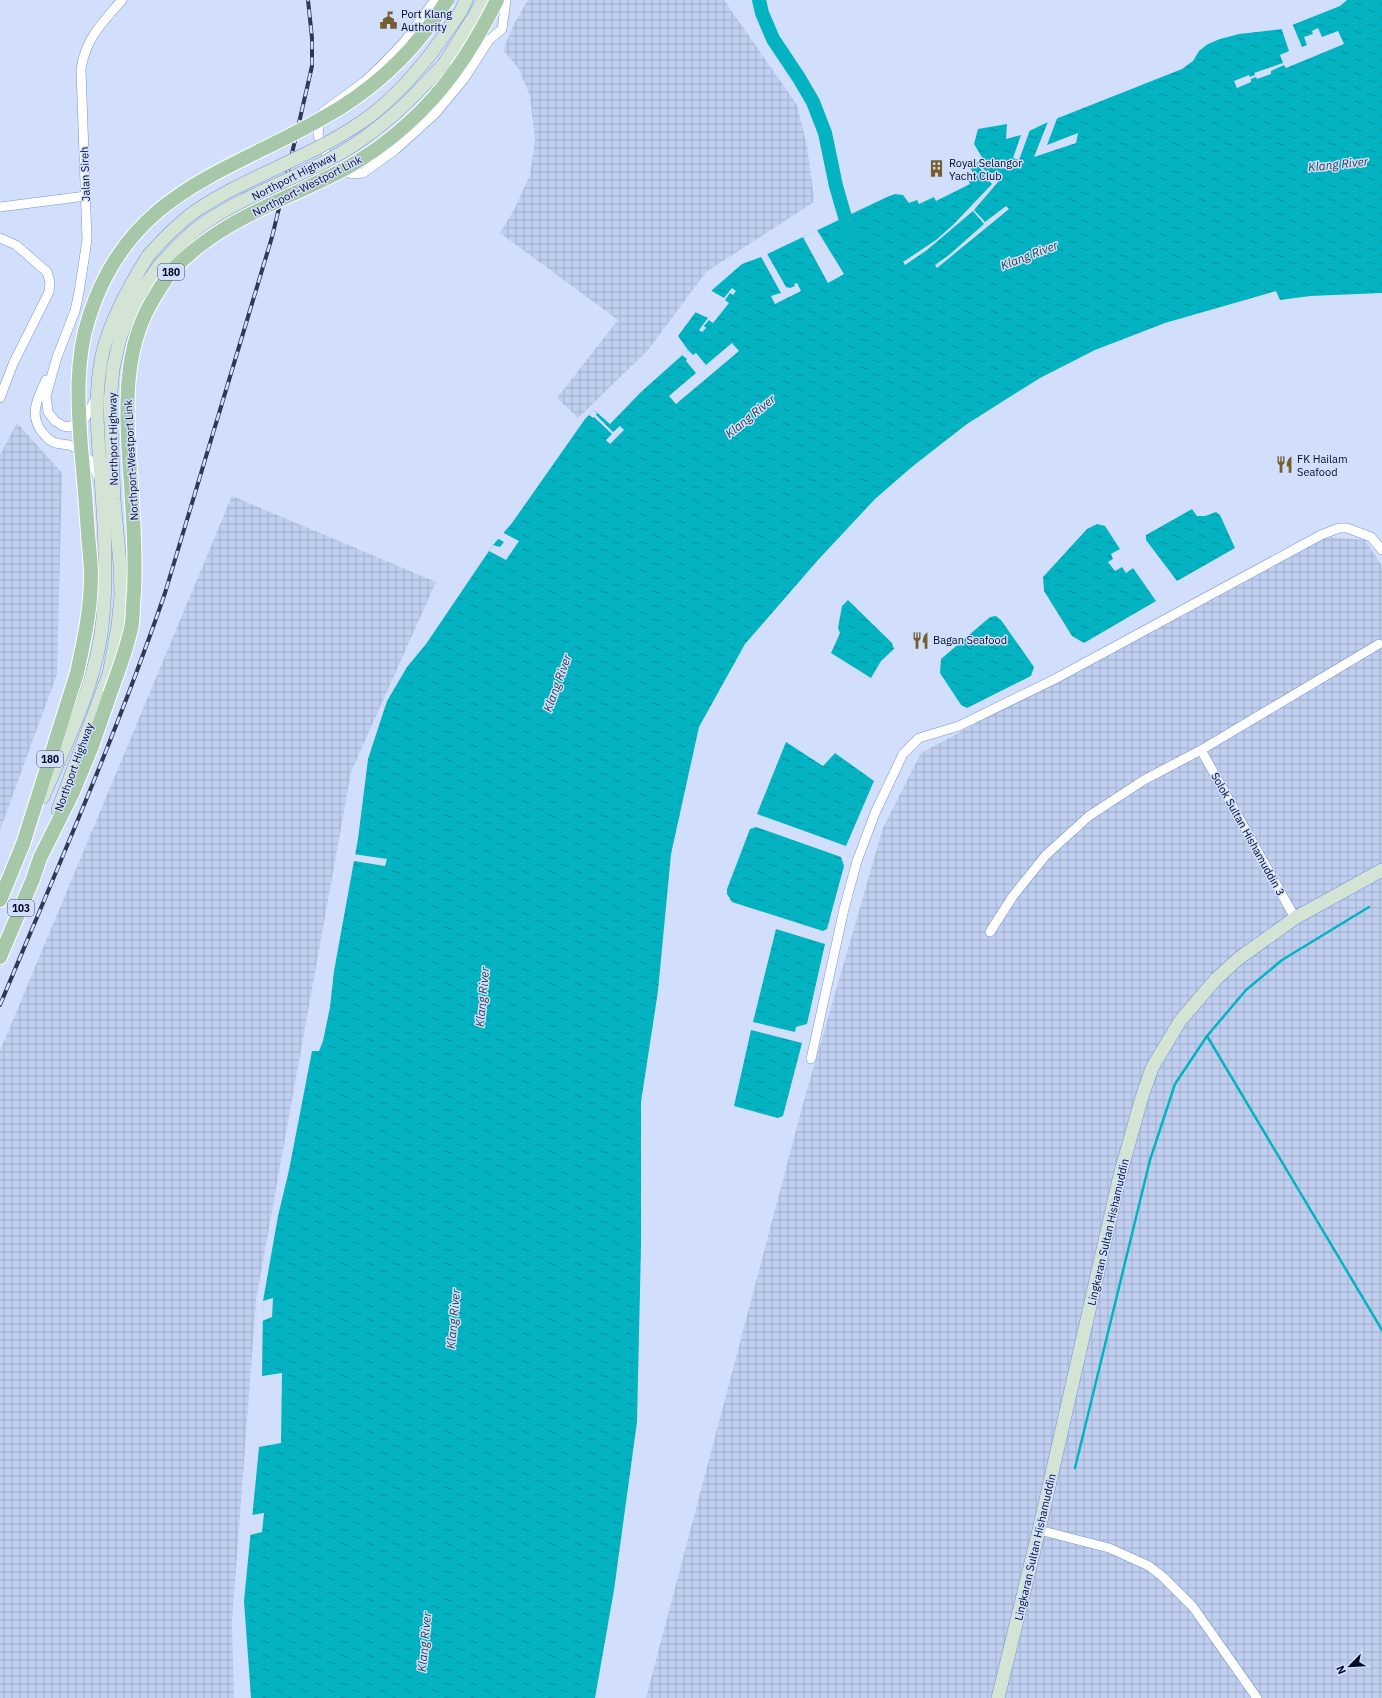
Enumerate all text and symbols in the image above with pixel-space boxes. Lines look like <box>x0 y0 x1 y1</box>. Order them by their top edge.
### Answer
place label: Port Klang Authority <box>401 7 452 34</box>
public building icon: Port Klang Authority <box>378 10 398 30</box>
street label: Jalan Sireh <box>77 146 93 202</box>
street label: Northport Highway <box>249 148 339 203</box>
street label: Northport-Westport Link <box>250 152 364 220</box>
water label: Klang River <box>1307 153 1369 175</box>
place label: Royal Selangor Yacht Club <box>949 156 1022 183</box>
building icon: Royal Selangor Yacht Club <box>926 159 946 179</box>
water label: Klang River <box>998 237 1060 273</box>
road number: 180 <box>158 264 184 280</box>
water label: Klang River <box>722 391 779 441</box>
street label: Northport Highway <box>105 392 121 486</box>
street label: Northport-Westport Link <box>121 399 141 521</box>
place label: FK Hailam Seafood <box>1297 452 1348 479</box>
restaurant icon: FK Hailam Seafood <box>1274 455 1294 475</box>
restaurant icon: Bagan Seafood <box>910 630 930 650</box>
place label: Bagan Seafood <box>933 633 1007 647</box>
water label: Klang River <box>540 652 575 714</box>
street label: Northport Highway <box>51 720 97 813</box>
road number: 180 <box>37 751 63 767</box>
street label: Solok Sultan Hishamuddin 3 <box>1208 770 1288 898</box>
road number: 103 <box>8 900 34 916</box>
water label: Klang River <box>472 966 492 1028</box>
street label: Lingkaran Sultan Hishamuddin <box>1084 1157 1132 1307</box>
water label: Klang River <box>443 1288 463 1350</box>
street label: Lingkaran Sultan Hishamuddin <box>1011 1472 1059 1622</box>
water label: Klang River <box>414 1611 434 1673</box>
north arrow <box>1330 1646 1370 1686</box>
text: N <box>1333 1664 1349 1677</box>

